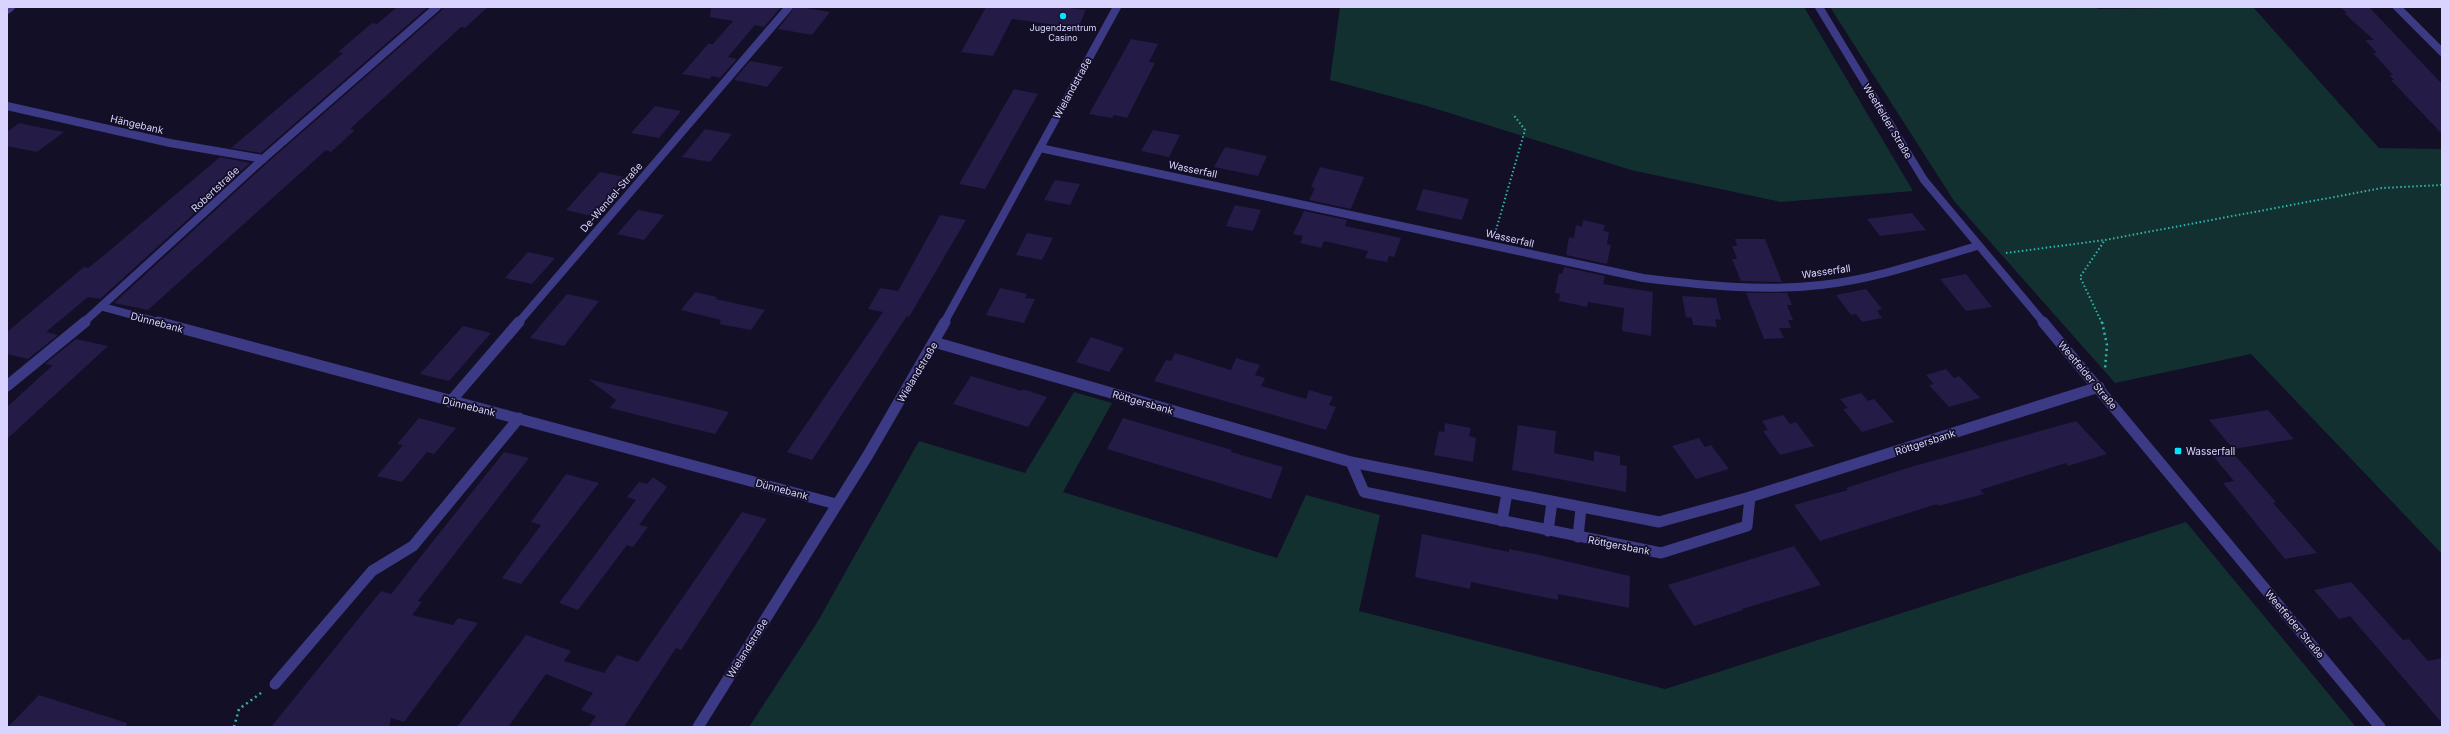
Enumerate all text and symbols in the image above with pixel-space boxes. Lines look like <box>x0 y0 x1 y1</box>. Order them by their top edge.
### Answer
marker: Jugendzentrum Casino <box>1058 11 1068 21</box>
place label: Jugendzentrum Casino <box>1030 22 1097 43</box>
street label: Wielandstraße <box>1050 55 1094 121</box>
street label: Weetfelder Straße <box>1861 81 1915 161</box>
street label: Hängebank <box>109 112 165 136</box>
street label: Wasserfall <box>1168 158 1218 180</box>
street label: De-Wendel-Straße <box>578 160 645 234</box>
street label: Robertstraße <box>189 164 242 214</box>
street label: Wasserfall <box>1485 227 1535 249</box>
street label: Wasserfall <box>1801 262 1851 280</box>
street label: Dünnebank <box>129 309 185 335</box>
street label: Weetfelder Straße <box>2056 338 2120 412</box>
street label: Wielandstraße <box>894 340 940 404</box>
street label: Röttgersbank <box>1111 388 1175 417</box>
street label: Dünnebank <box>441 394 497 418</box>
street label: Röttgersbank <box>1893 426 1957 457</box>
place label: Wasserfall <box>2186 445 2235 457</box>
marker: Wasserfall <box>2173 446 2183 456</box>
street label: Dünnebank <box>754 476 810 502</box>
street label: Röttgersbank <box>1587 533 1651 557</box>
street label: Weetfelder Straße <box>2263 587 2327 661</box>
street label: Wielandstraße <box>724 616 770 680</box>

